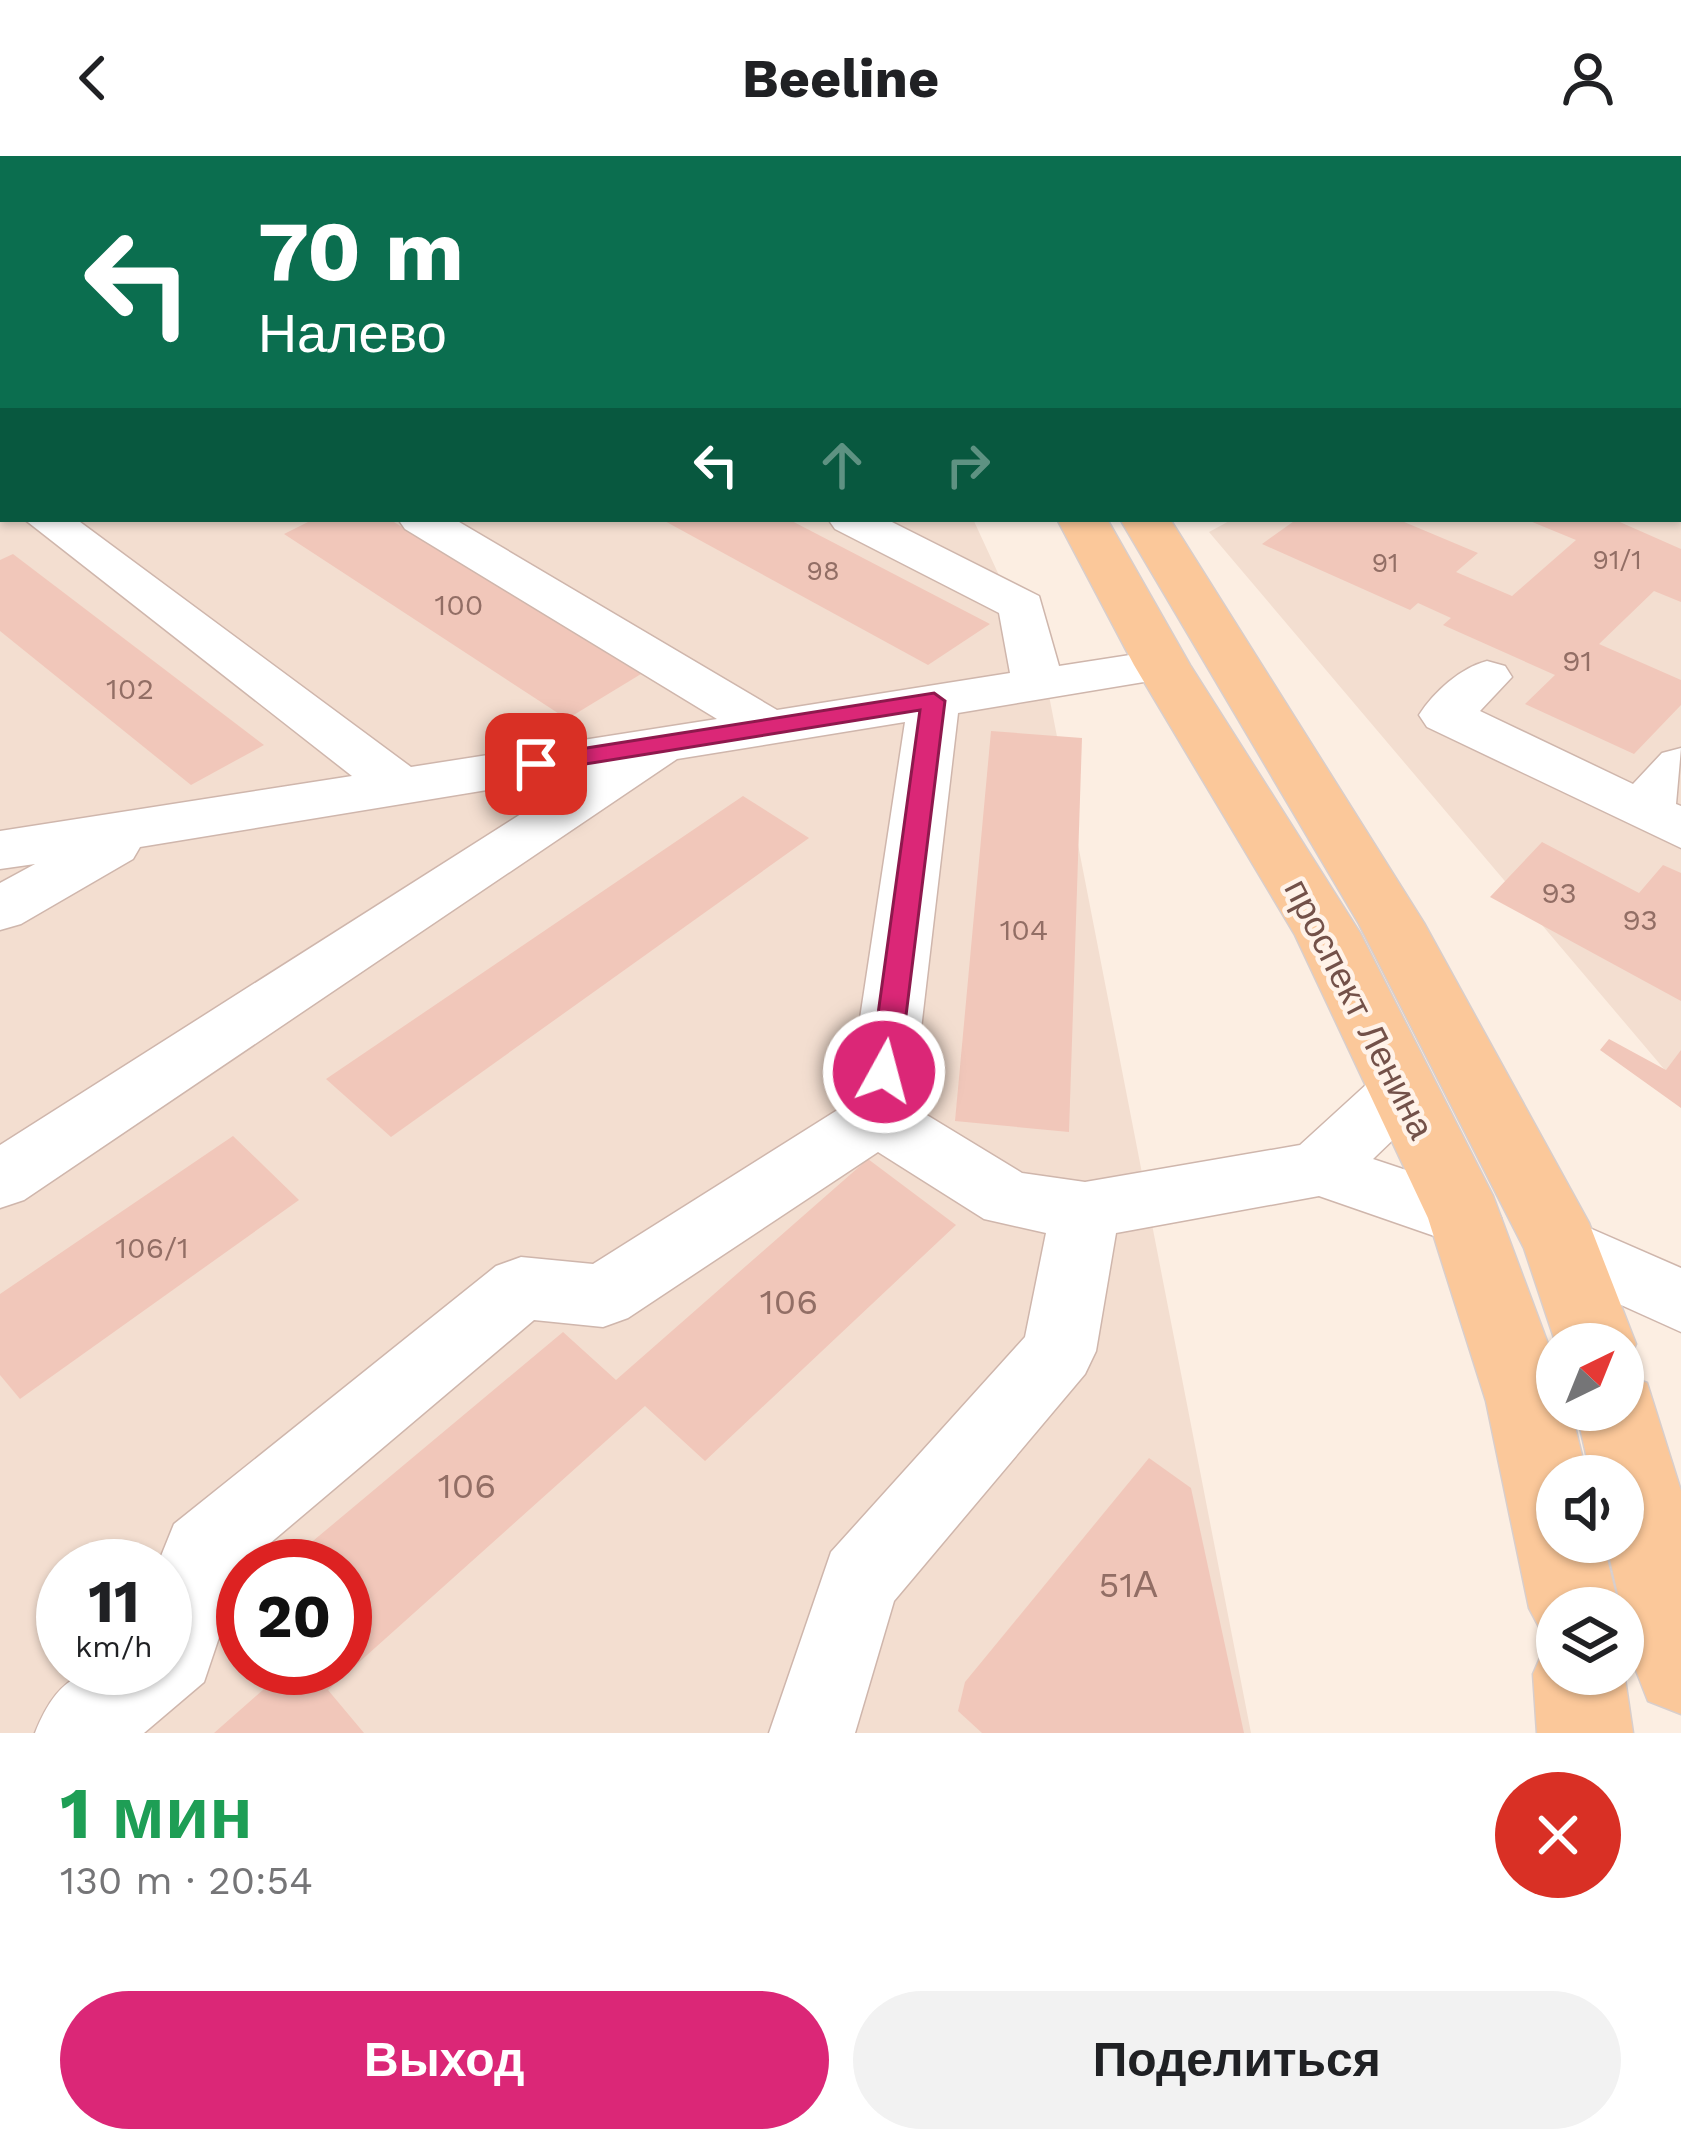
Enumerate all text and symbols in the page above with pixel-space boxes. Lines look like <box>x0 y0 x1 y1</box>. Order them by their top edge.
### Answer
icon: back <box>60 45 126 111</box>
icon: person <box>1555 45 1621 111</box>
text: Beeline <box>742 47 939 110</box>
text: 70 m <box>258 202 464 300</box>
icon: left <box>60 204 216 360</box>
text: Налево <box>258 302 447 365</box>
icon: left <box>683 432 749 498</box>
icon: ahead <box>809 432 875 498</box>
icon: right <box>935 432 1001 498</box>
house number: 91/1 <box>1592 544 1642 576</box>
house number: 91 <box>1371 547 1399 579</box>
house number: 98 <box>806 555 840 587</box>
house number: 100 <box>434 587 484 622</box>
house number: 91 <box>1562 643 1592 678</box>
house number: 102 <box>106 671 154 706</box>
pin <box>485 713 587 815</box>
icon: arrive <box>503 731 569 797</box>
street label: проспект Ленина <box>1275 872 1443 1147</box>
house number: 93 <box>1541 875 1577 910</box>
house number: 93 <box>1622 902 1658 937</box>
house number: 104 <box>1000 912 1048 947</box>
position arrow <box>821 1009 947 1135</box>
house number: 106/1 <box>115 1230 189 1265</box>
house number: 106 <box>760 1281 818 1323</box>
north arrow <box>1536 1323 1644 1431</box>
map controls <box>1536 1323 1644 1695</box>
button: sound <box>1536 1455 1644 1563</box>
house number: 106 <box>438 1465 496 1507</box>
speed limit sign: 20 <box>216 1539 372 1695</box>
house number: 51А <box>1098 1564 1158 1606</box>
text: 11 <box>88 1566 140 1637</box>
button: layers <box>1536 1587 1644 1695</box>
text: km/h <box>75 1629 153 1664</box>
text: 1 мин <box>60 1771 253 1855</box>
button: close <box>1495 1772 1621 1898</box>
text: 130 m · 20:54 <box>60 1858 313 1903</box>
button: Выход <box>60 1991 829 2129</box>
button: Поделиться <box>853 1991 1621 2129</box>

